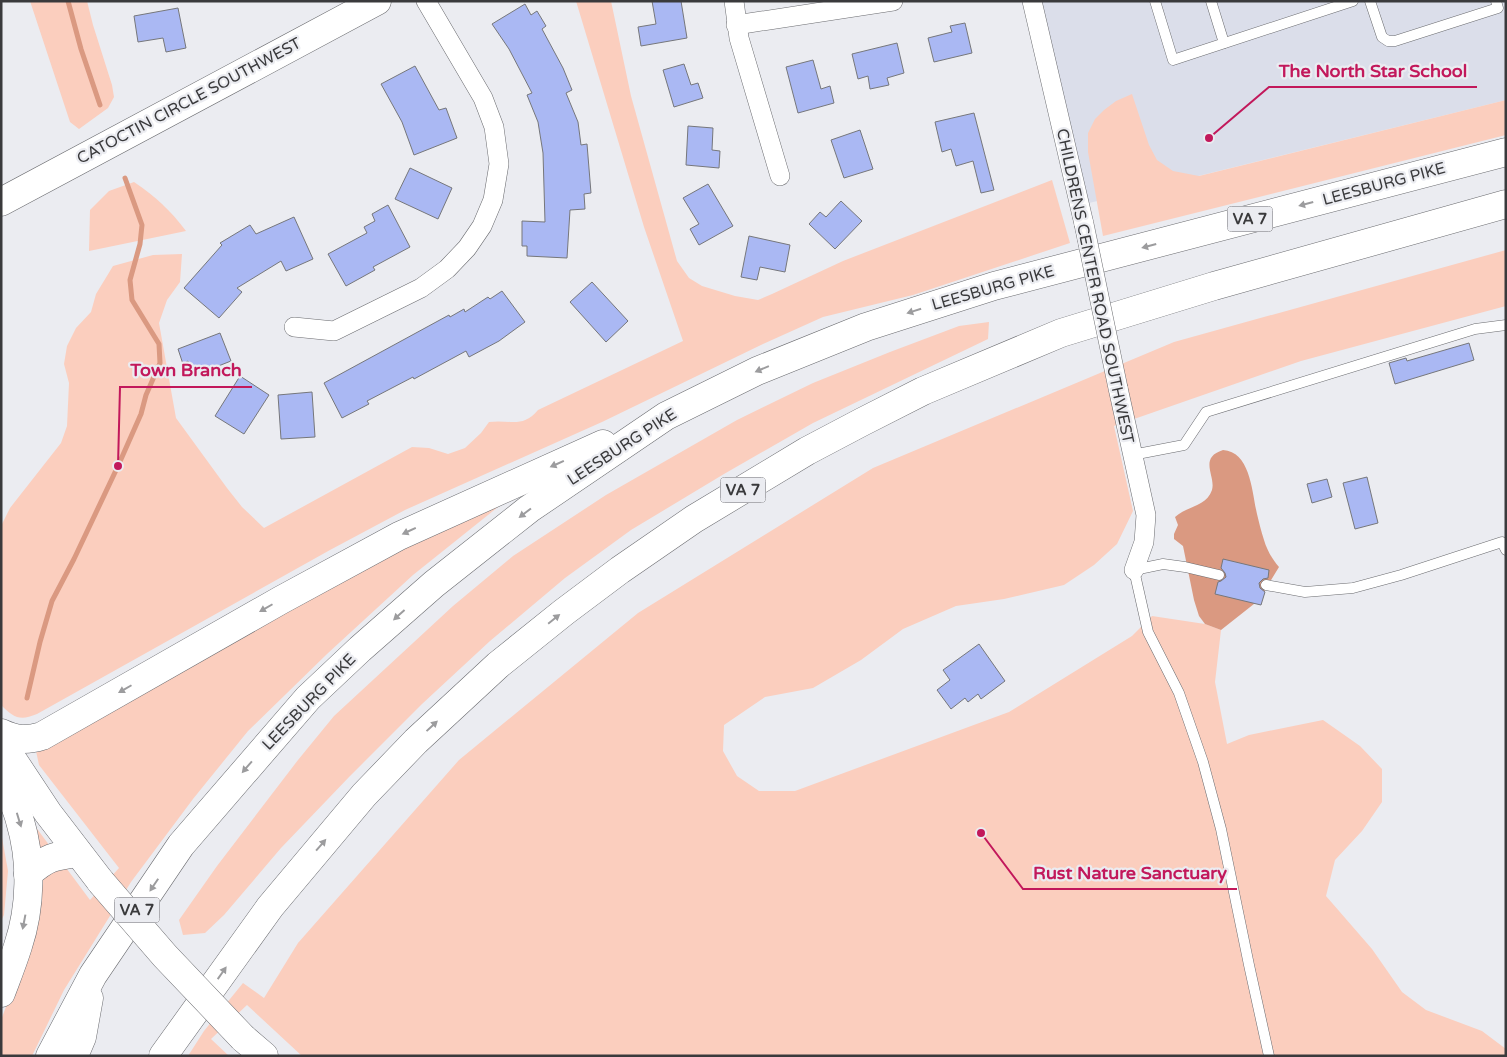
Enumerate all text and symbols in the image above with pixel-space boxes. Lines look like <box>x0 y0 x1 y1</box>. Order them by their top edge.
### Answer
street label: CATOCTIN CIRCLE SOUTHWEST <box>74 33 305 169</box>
callout: The North Star School <box>1269 54 1477 87</box>
text: The North Star School <box>1278 60 1467 82</box>
street label: CHILDRENS CENTER ROAD SOUTHWEST <box>1052 127 1138 446</box>
street label: LEESBURG PIKE <box>1320 158 1448 210</box>
one-way arrow <box>1299 201 1314 209</box>
road number: VA 7 <box>1228 206 1272 232</box>
one-way arrow <box>1142 242 1157 250</box>
street label: LEESBURG PIKE <box>929 261 1057 315</box>
one-way arrow <box>906 308 921 316</box>
callout: Town Branch <box>120 354 252 387</box>
text: Town Branch <box>129 359 242 381</box>
one-way arrow <box>755 365 769 373</box>
street label: LEESBURG PIKE <box>563 404 681 490</box>
one-way arrow <box>550 460 564 468</box>
road number: VA 7 <box>720 478 766 502</box>
one-way arrow <box>519 507 532 518</box>
one-way arrow <box>402 528 416 536</box>
one-way arrow <box>260 604 273 613</box>
one-way arrow <box>393 609 405 621</box>
one-way arrow <box>548 614 561 625</box>
street label: LEESBURG PIKE <box>258 650 360 754</box>
one-way arrow <box>118 685 132 693</box>
one-way arrow <box>426 720 438 732</box>
one-way arrow <box>241 761 253 773</box>
one-way arrow <box>16 813 24 828</box>
one-way arrow <box>315 839 327 851</box>
callout: Rust Nature Sanctuary <box>1023 856 1237 889</box>
text: Rust Nature Sanctuary <box>1033 862 1227 884</box>
one-way arrow <box>149 878 158 892</box>
road number: VA 7 <box>114 898 160 922</box>
one-way arrow <box>19 915 27 931</box>
one-way arrow <box>217 966 227 980</box>

